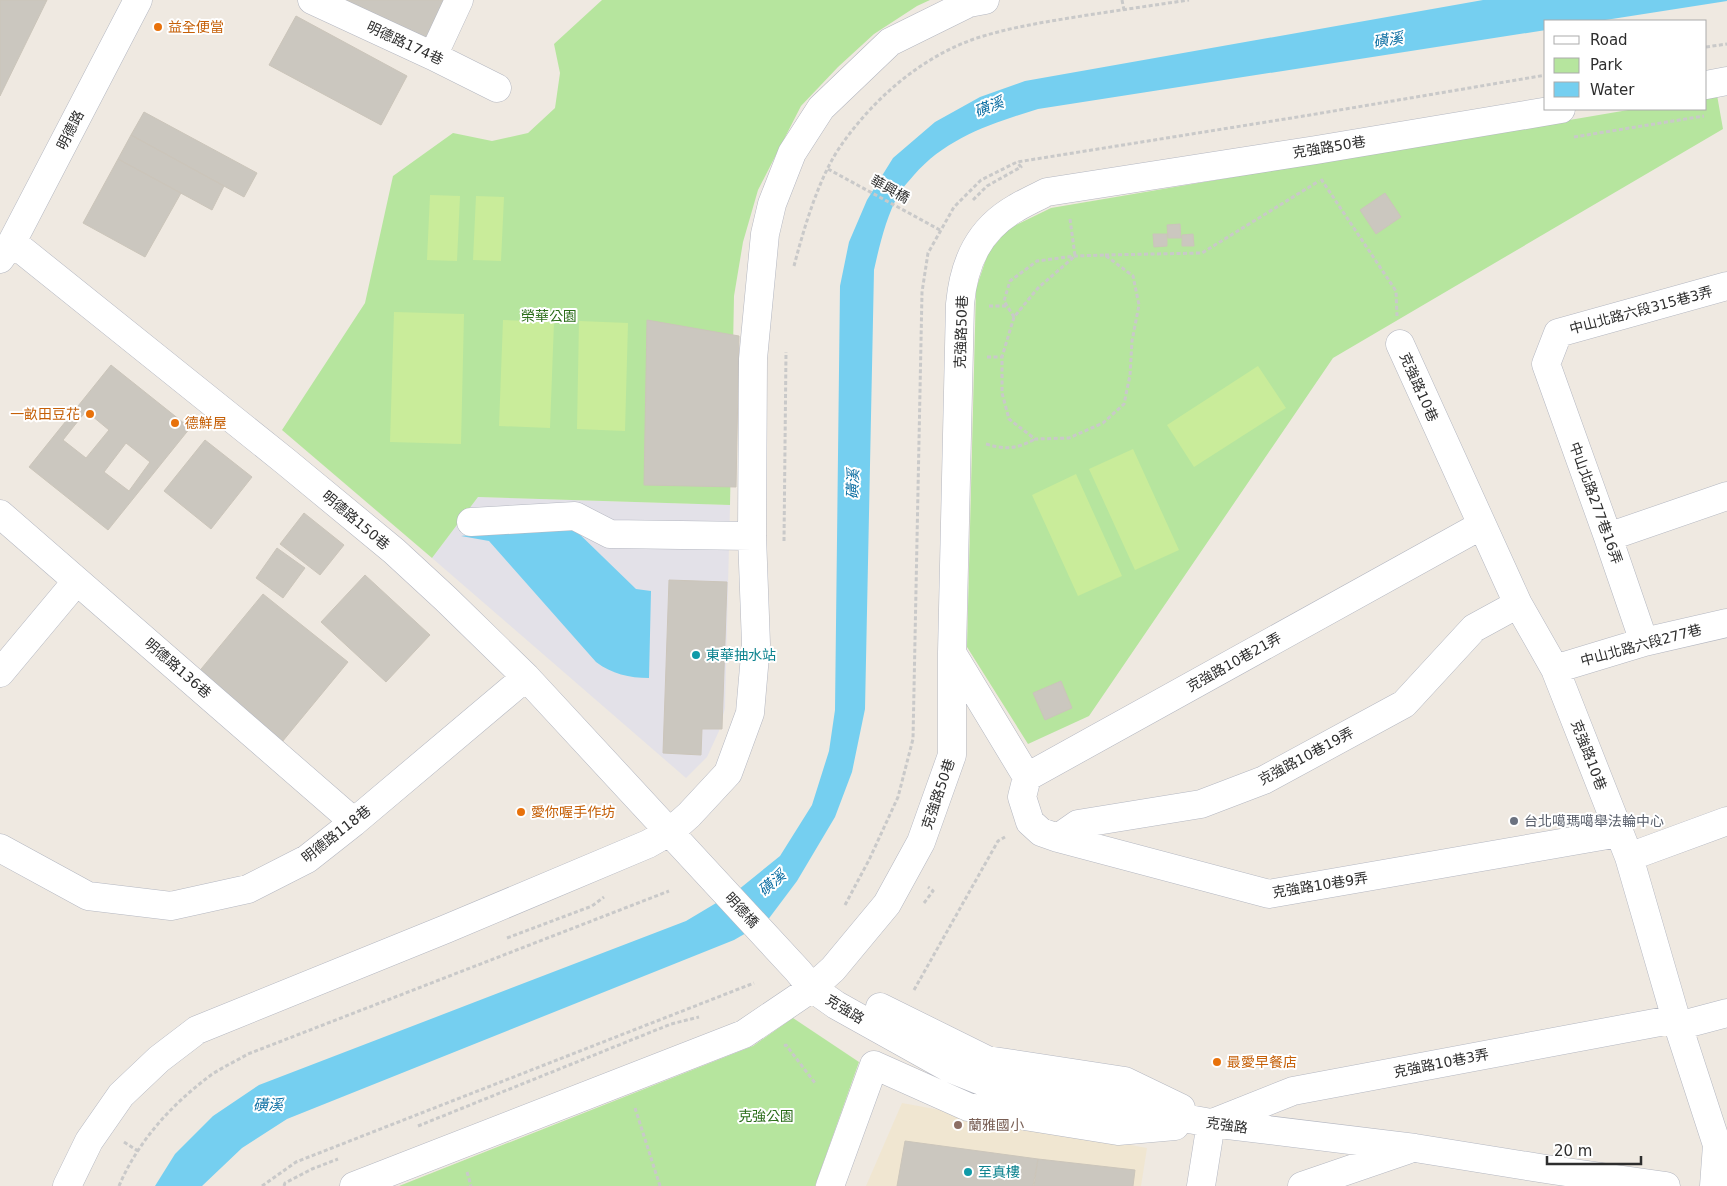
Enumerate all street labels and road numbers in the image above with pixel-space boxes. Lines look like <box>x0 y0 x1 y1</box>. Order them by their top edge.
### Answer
street label: 明德路174巷 <box>364 18 446 68</box>
street label: 明德路 <box>53 108 87 152</box>
street label: 克強路50巷 <box>1291 133 1367 161</box>
street label: 華興橋 <box>868 172 912 206</box>
street label: 中山北路六段315巷3弄 <box>1568 283 1714 337</box>
street label: 克強路50巷 <box>952 295 970 369</box>
street label: 克強路10巷 <box>1397 350 1441 424</box>
street label: 中山北路277巷16弄 <box>1566 440 1626 566</box>
street label: 明德路150巷 <box>319 487 393 553</box>
street label: 中山北路六段277巷 <box>1579 621 1703 669</box>
street label: 克強路10巷21弄 <box>1184 629 1284 695</box>
street label: 明德路136巷 <box>142 635 214 701</box>
street label: 克強路10巷 <box>1568 718 1610 792</box>
street label: 克強路10巷19弄 <box>1256 724 1356 788</box>
street label: 克強路50巷 <box>918 756 958 832</box>
street label: 明德路118巷 <box>298 802 374 866</box>
street label: 克強路10巷9弄 <box>1271 870 1369 900</box>
street label: 明德橋 <box>722 889 762 931</box>
street label: 克強路 <box>823 991 867 1027</box>
street label: 克強路10巷3弄 <box>1392 1046 1490 1080</box>
street label: 克強路 <box>1205 1114 1249 1136</box>

